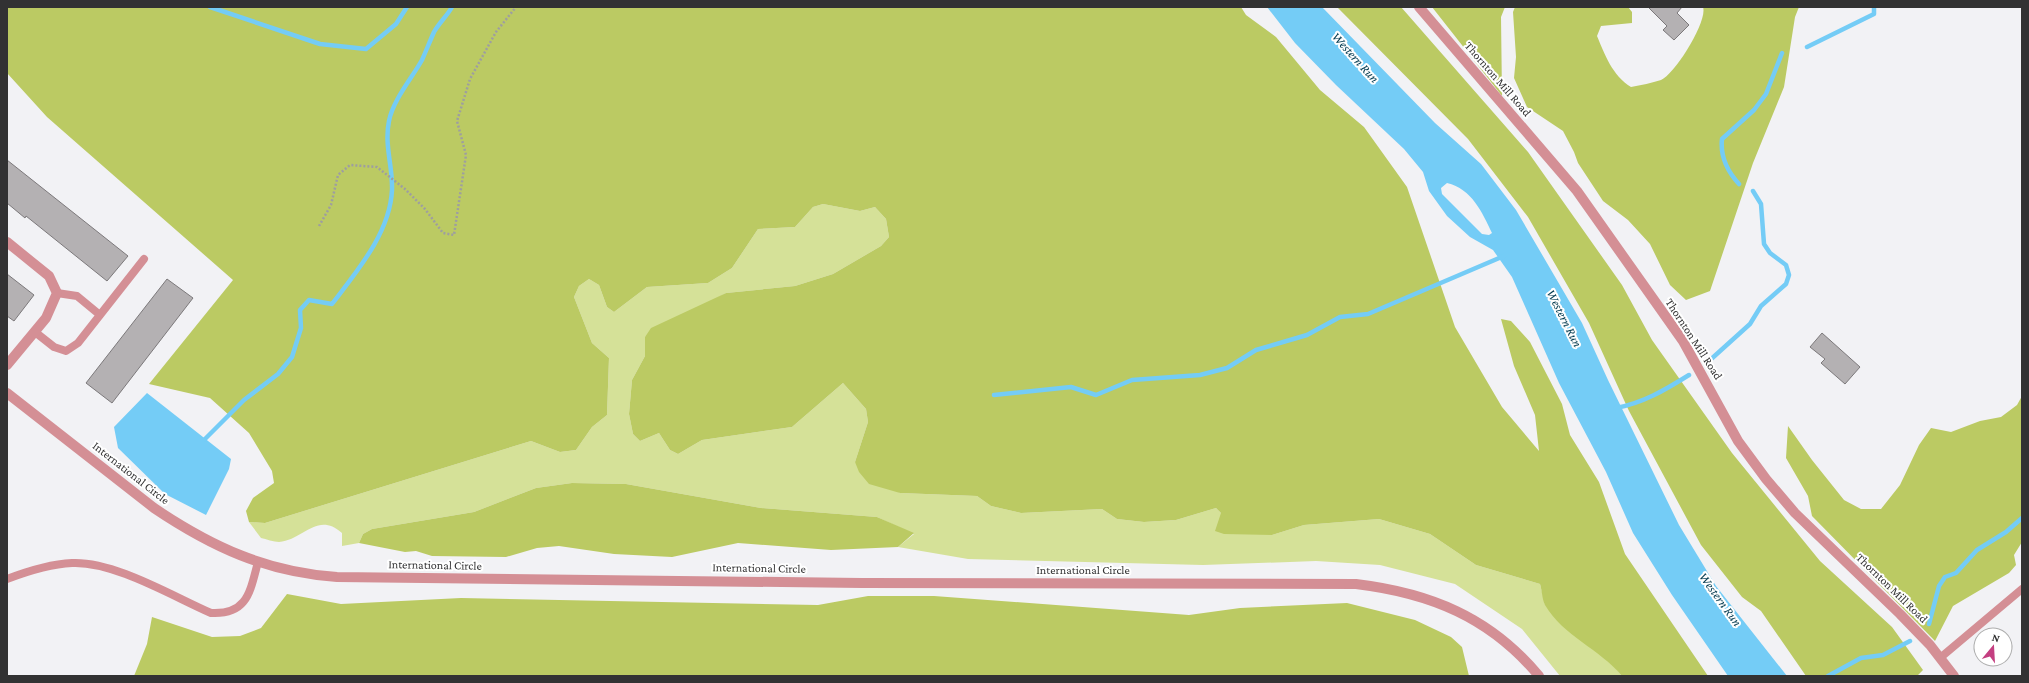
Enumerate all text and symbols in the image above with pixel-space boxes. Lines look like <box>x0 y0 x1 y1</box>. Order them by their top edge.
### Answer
water label: Western Run <box>1329 29 1382 86</box>
street label: Thornton Mill Road <box>1462 39 1535 120</box>
water label: Western Run <box>1544 287 1586 350</box>
street label: Thornton Mill Road <box>1662 296 1726 383</box>
street label: International Circle <box>90 439 172 507</box>
street label: Thornton Mill Road <box>1853 550 1931 626</box>
street label: International Circle <box>388 557 482 573</box>
street label: International Circle <box>712 560 806 576</box>
street label: International Circle <box>1036 563 1130 577</box>
water label: Western Run <box>1696 569 1745 629</box>
north arrow <box>1973 627 2013 667</box>
text: N <box>1991 631 2002 645</box>

